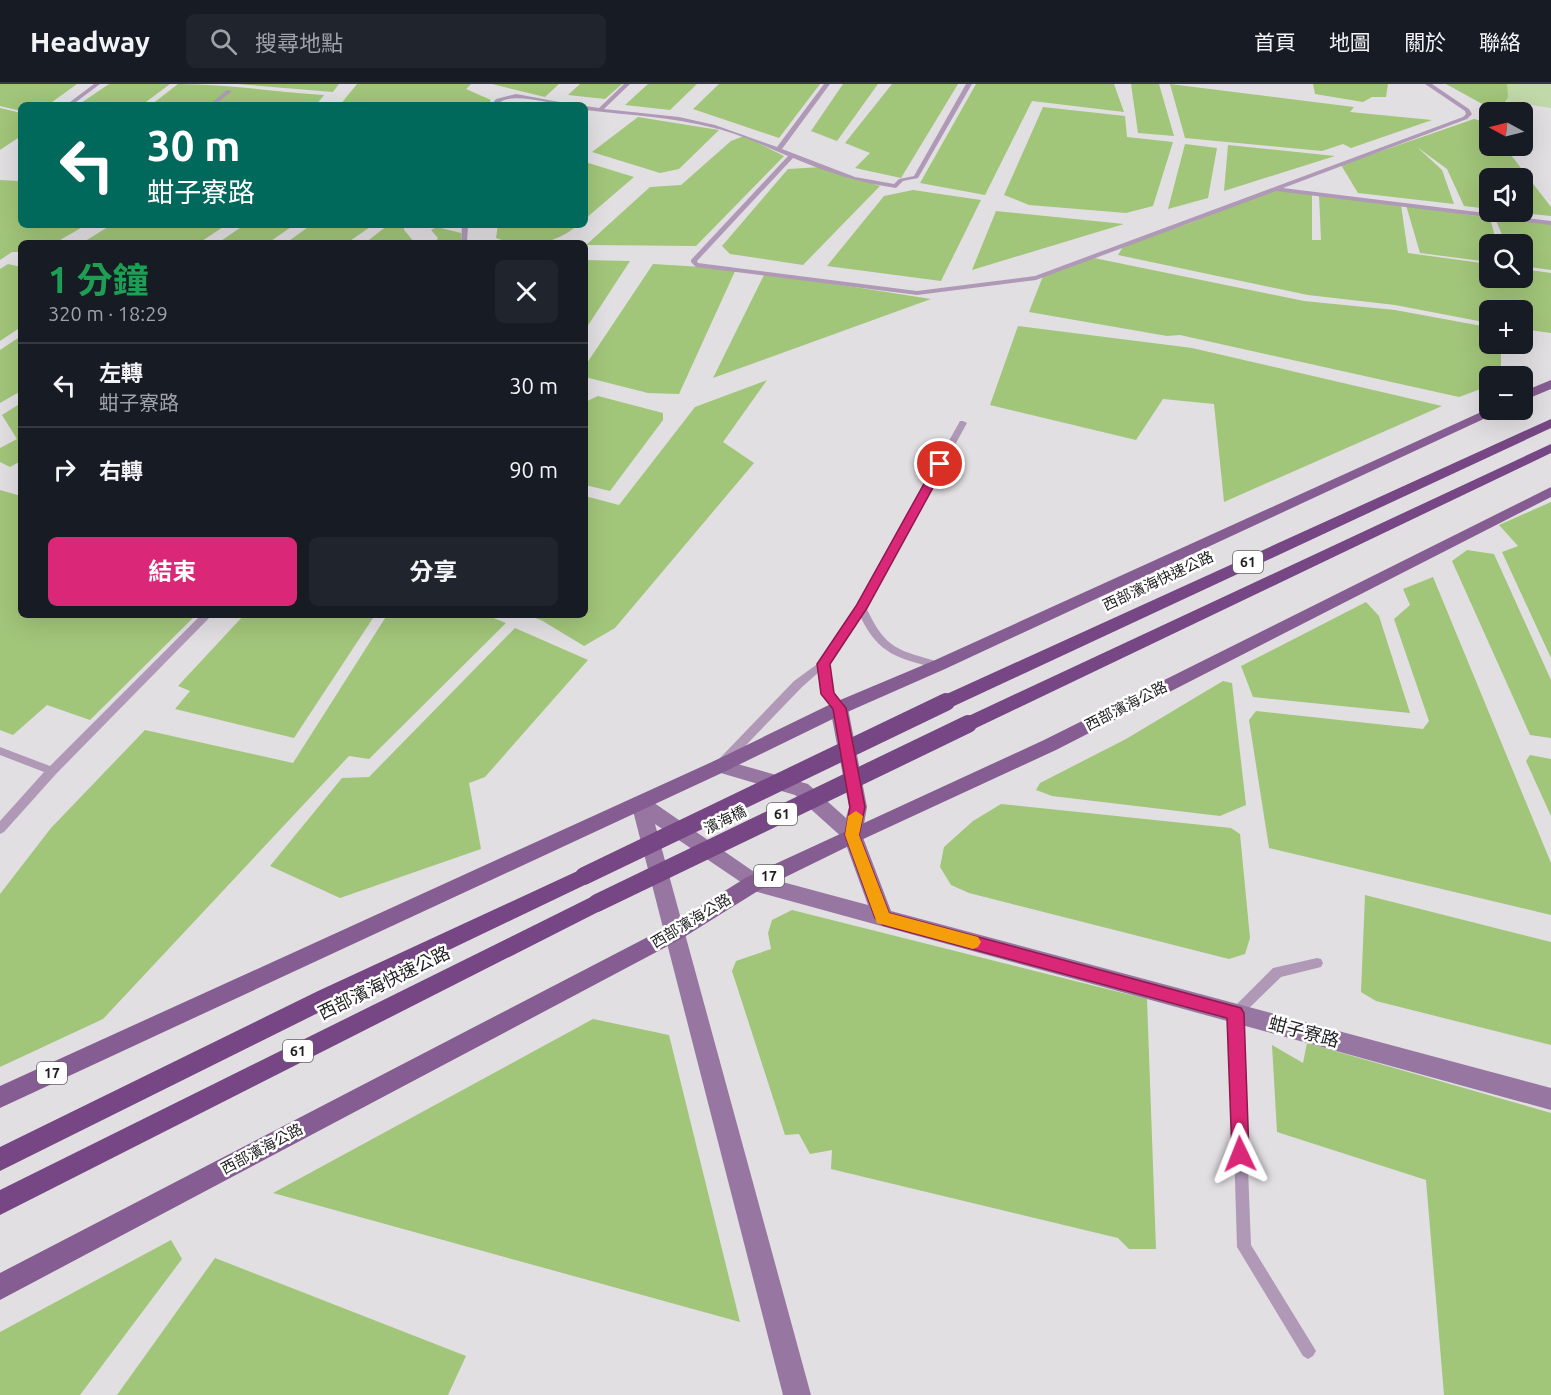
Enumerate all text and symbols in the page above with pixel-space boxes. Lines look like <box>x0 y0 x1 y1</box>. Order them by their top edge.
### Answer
search box <box>186 14 606 68</box>
icon: search <box>207 25 240 58</box>
text: Headway <box>30 26 150 57</box>
text: 搜尋地點 <box>255 30 343 55</box>
text: 首頁 <box>1254 30 1296 54</box>
text: 地圖 <box>1329 30 1371 54</box>
text: 關於 <box>1404 30 1446 54</box>
text: 聯絡 <box>1479 30 1521 54</box>
north arrow <box>1479 102 1533 156</box>
map controls <box>1479 102 1533 420</box>
text: 30 m <box>147 122 241 169</box>
icon: left <box>48 126 126 204</box>
button: sound <box>1479 168 1533 222</box>
text: 蚶子寮路 <box>147 177 255 207</box>
button: search <box>1479 234 1533 288</box>
text: 1 分鐘 <box>48 259 149 300</box>
button: close <box>495 260 558 323</box>
button: + <box>1479 300 1533 354</box>
text: 320 m · 18:29 <box>48 302 168 325</box>
text: 左轉 <box>99 360 143 385</box>
button: − <box>1479 366 1533 420</box>
icon: left <box>48 369 81 402</box>
text: 30 m <box>509 373 558 398</box>
text: 蚶子寮路 <box>99 391 179 414</box>
pin <box>914 438 965 489</box>
icon: arrive <box>923 447 956 480</box>
icon: right <box>48 453 81 486</box>
text: 90 m <box>509 457 558 482</box>
text: 右轉 <box>99 458 143 483</box>
button: 結束 <box>48 537 297 606</box>
button: 分享 <box>309 537 558 606</box>
street label: 西部濱海快速公路 <box>1100 547 1216 614</box>
road number: 61 <box>1233 551 1263 573</box>
street label: 西部濱海公路 <box>1082 678 1170 734</box>
street label: 濱海橋 <box>701 802 749 837</box>
road number: 61 <box>767 803 797 825</box>
road number: 17 <box>754 865 784 887</box>
street label: 西部濱海公路 <box>648 890 734 951</box>
street label: 西部濱海快速公路 <box>314 942 453 1023</box>
street label: 蚶子寮路 <box>1267 1012 1342 1050</box>
road number: 61 <box>283 1040 313 1062</box>
road number: 17 <box>37 1062 67 1084</box>
street label: 西部濱海公路 <box>218 1120 305 1177</box>
position arrow <box>1208 1122 1272 1186</box>

